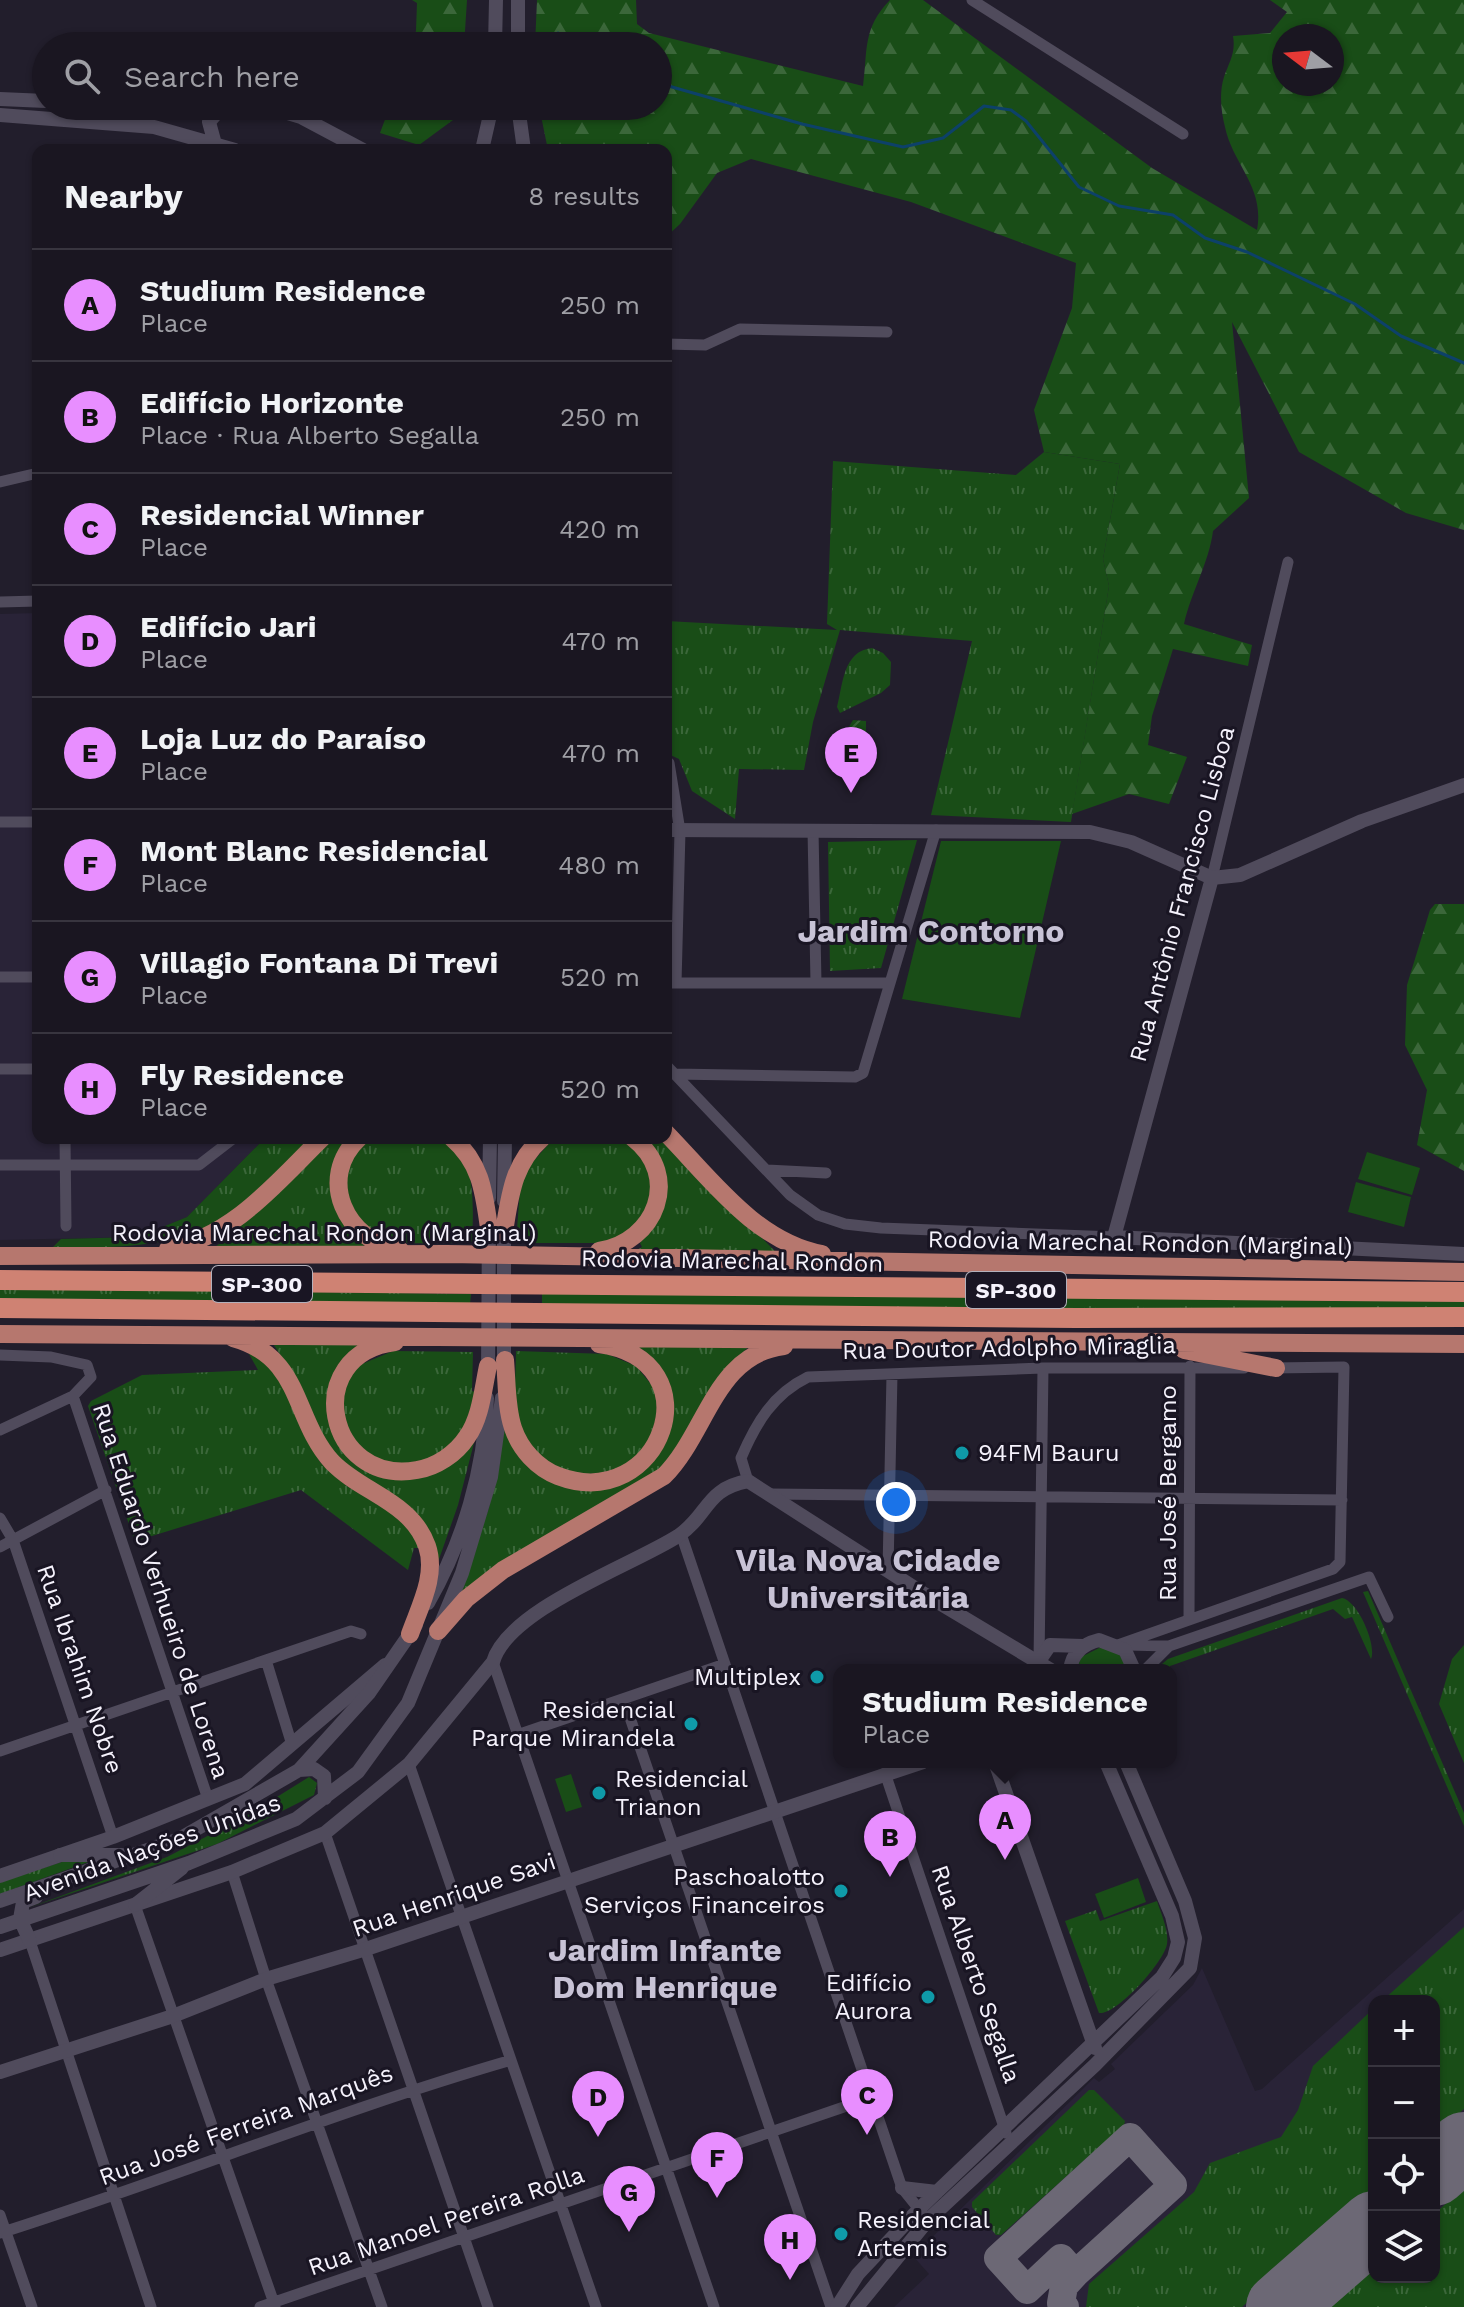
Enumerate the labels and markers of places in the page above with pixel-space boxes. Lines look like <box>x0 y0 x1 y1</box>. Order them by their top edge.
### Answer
pin: E <box>825 727 877 793</box>
place label: 94FM Bauru <box>978 1439 1119 1467</box>
marker: 94FM Bauru <box>953 1444 971 1462</box>
place label: Multiplex <box>694 1663 801 1691</box>
marker: Multiplex <box>808 1668 826 1686</box>
place label: Residencial Parque Mirandela <box>471 1696 676 1752</box>
marker: Residencial Parque Mirandela <box>682 1715 700 1733</box>
place label: Residencial Trianon <box>615 1765 749 1821</box>
marker: Residencial Trianon <box>590 1784 608 1802</box>
pin: A <box>979 1794 1031 1860</box>
pin: B <box>864 1811 916 1877</box>
place label: Paschoalotto Serviços Financeiros <box>584 1863 825 1919</box>
marker: Paschoalotto Serviços Financeiros <box>832 1882 850 1900</box>
place label: Edifício Aurora <box>826 1969 912 2025</box>
marker: Edifício Aurora <box>919 1988 937 2006</box>
pin: C <box>841 2069 893 2135</box>
pin: D <box>572 2071 624 2137</box>
pin: F <box>691 2132 743 2198</box>
pin: G <box>603 2166 655 2232</box>
place label: Residencial Artemis <box>857 2206 991 2262</box>
pin: H <box>764 2214 816 2280</box>
marker: Residencial Artemis <box>832 2225 850 2243</box>

